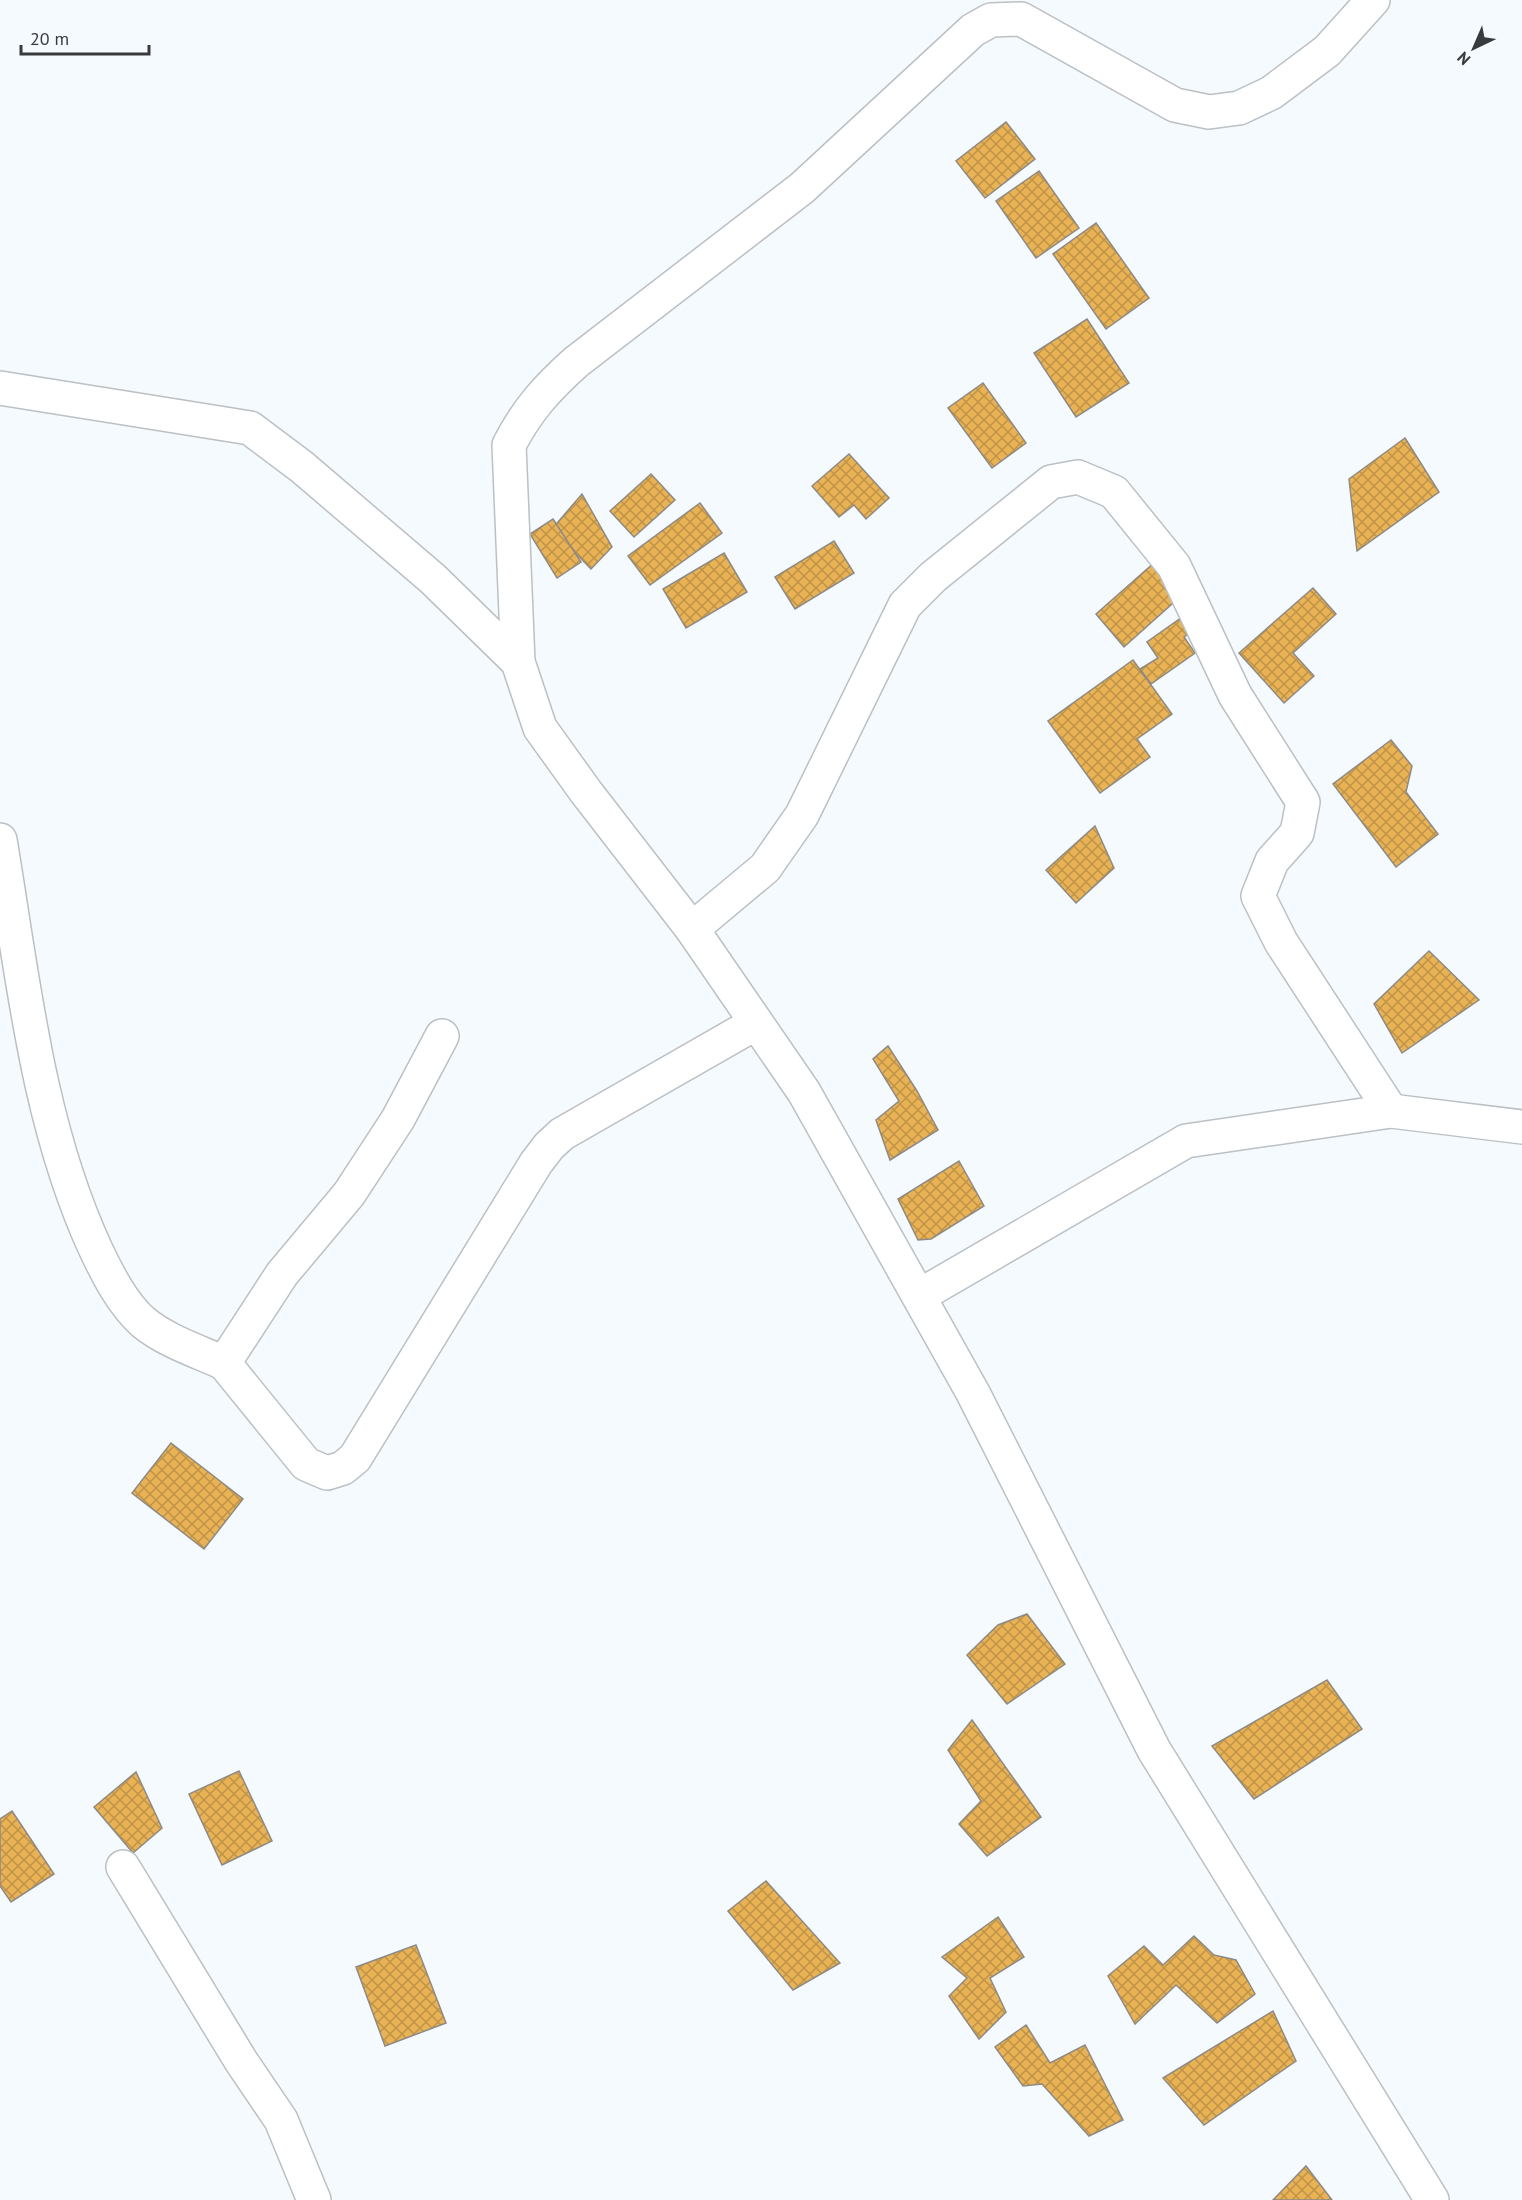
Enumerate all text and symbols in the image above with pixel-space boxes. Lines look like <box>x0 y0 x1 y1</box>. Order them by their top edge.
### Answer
scale bar <box>21 18 148 56</box>
north arrow <box>1444 18 1504 78</box>
text: 20 m <box>30 27 69 50</box>
text: N <box>1453 48 1474 70</box>

